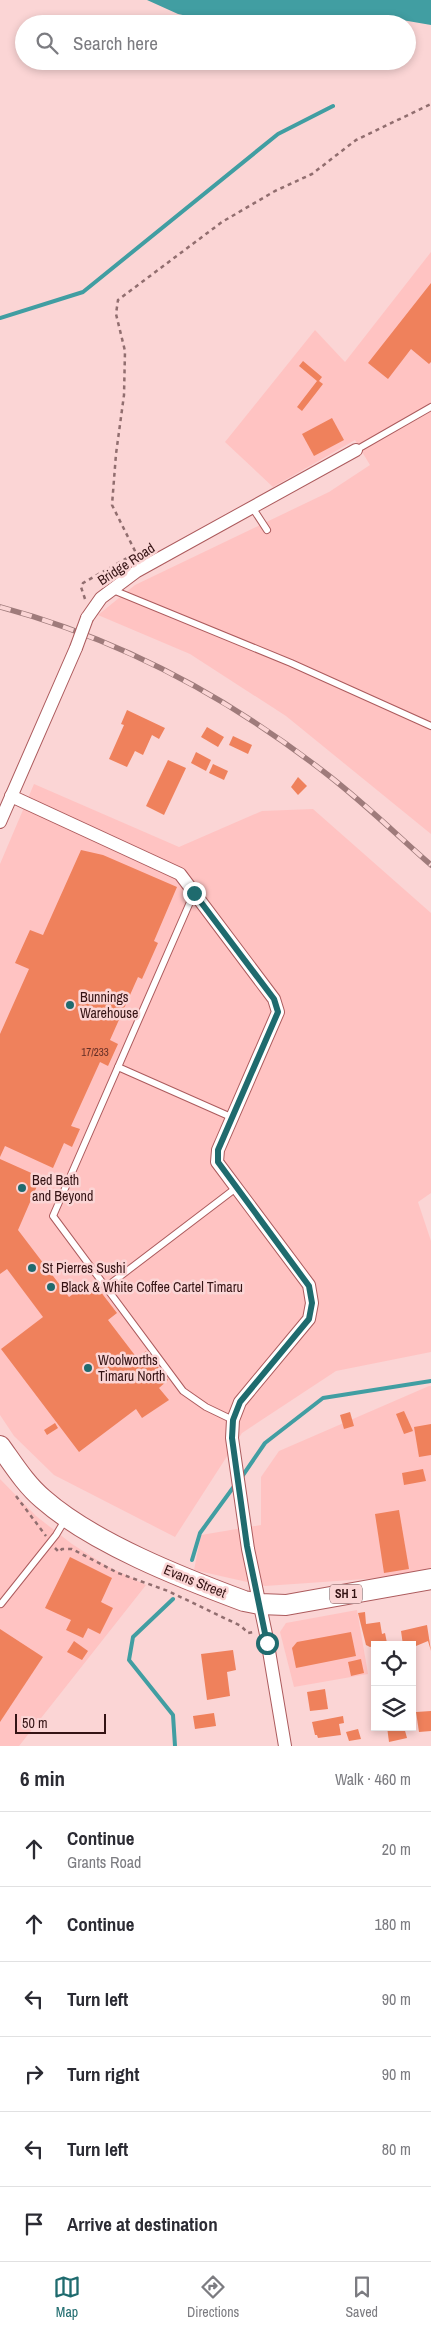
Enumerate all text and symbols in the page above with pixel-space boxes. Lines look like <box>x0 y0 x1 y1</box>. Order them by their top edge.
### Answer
search box <box>15 15 416 70</box>
icon: search <box>33 29 61 57</box>
text: Search here <box>73 30 158 56</box>
street label: Bridge Road <box>94 539 158 589</box>
route end <box>183 882 206 905</box>
place label: Bunnings Warehouse <box>80 988 138 1022</box>
marker: Bunnings Warehouse <box>64 999 76 1011</box>
house number: 17/233 <box>81 1045 109 1059</box>
place label: Bed Bath and Beyond <box>32 1171 93 1205</box>
marker: Bed Bath and Beyond <box>16 1182 28 1194</box>
place label: St Pierres Sushi <box>42 1259 126 1277</box>
marker: St Pierres Sushi <box>26 1262 38 1274</box>
place label: Black & White Coffee Cartel Timaru <box>61 1278 243 1296</box>
marker: Black & White Coffee Cartel Timaru <box>45 1281 57 1293</box>
place label: Woolworths Timaru North <box>98 1351 165 1385</box>
marker: Woolworths Timaru North <box>82 1362 94 1374</box>
street label: Evans Street <box>161 1560 229 1602</box>
road number: SH 1 <box>330 1585 362 1604</box>
route start <box>256 1632 279 1655</box>
map controls <box>371 1641 416 1731</box>
button: locate <box>371 1641 416 1686</box>
button: layers <box>371 1686 416 1731</box>
scale bar <box>15 1711 106 1734</box>
text: 50 m <box>22 1714 48 1732</box>
text: 6 min <box>20 1764 65 1793</box>
text: Walk · 460 m <box>335 1768 411 1790</box>
text: Continue <box>67 1825 135 1851</box>
icon: ahead <box>20 1835 48 1863</box>
text: 20 m <box>382 1838 411 1860</box>
text: Grants Road <box>67 1851 141 1873</box>
icon: ahead <box>20 1910 48 1938</box>
text: Continue <box>67 1911 135 1937</box>
text: 180 m <box>375 1913 411 1935</box>
icon: left <box>20 1985 48 2013</box>
text: Turn left <box>67 1986 128 2012</box>
text: 90 m <box>382 1988 411 2010</box>
icon: right <box>20 2060 48 2088</box>
text: Turn right <box>67 2061 139 2087</box>
text: 90 m <box>382 2063 411 2085</box>
icon: left <box>20 2135 48 2163</box>
text: Turn left <box>67 2136 128 2162</box>
text: 80 m <box>382 2138 411 2160</box>
icon: arrive <box>20 2210 48 2238</box>
text: Arrive at destination <box>67 2211 218 2237</box>
tab: Map <box>53 2273 81 2321</box>
tab: Directions <box>187 2273 239 2321</box>
tab: Saved <box>345 2273 378 2321</box>

